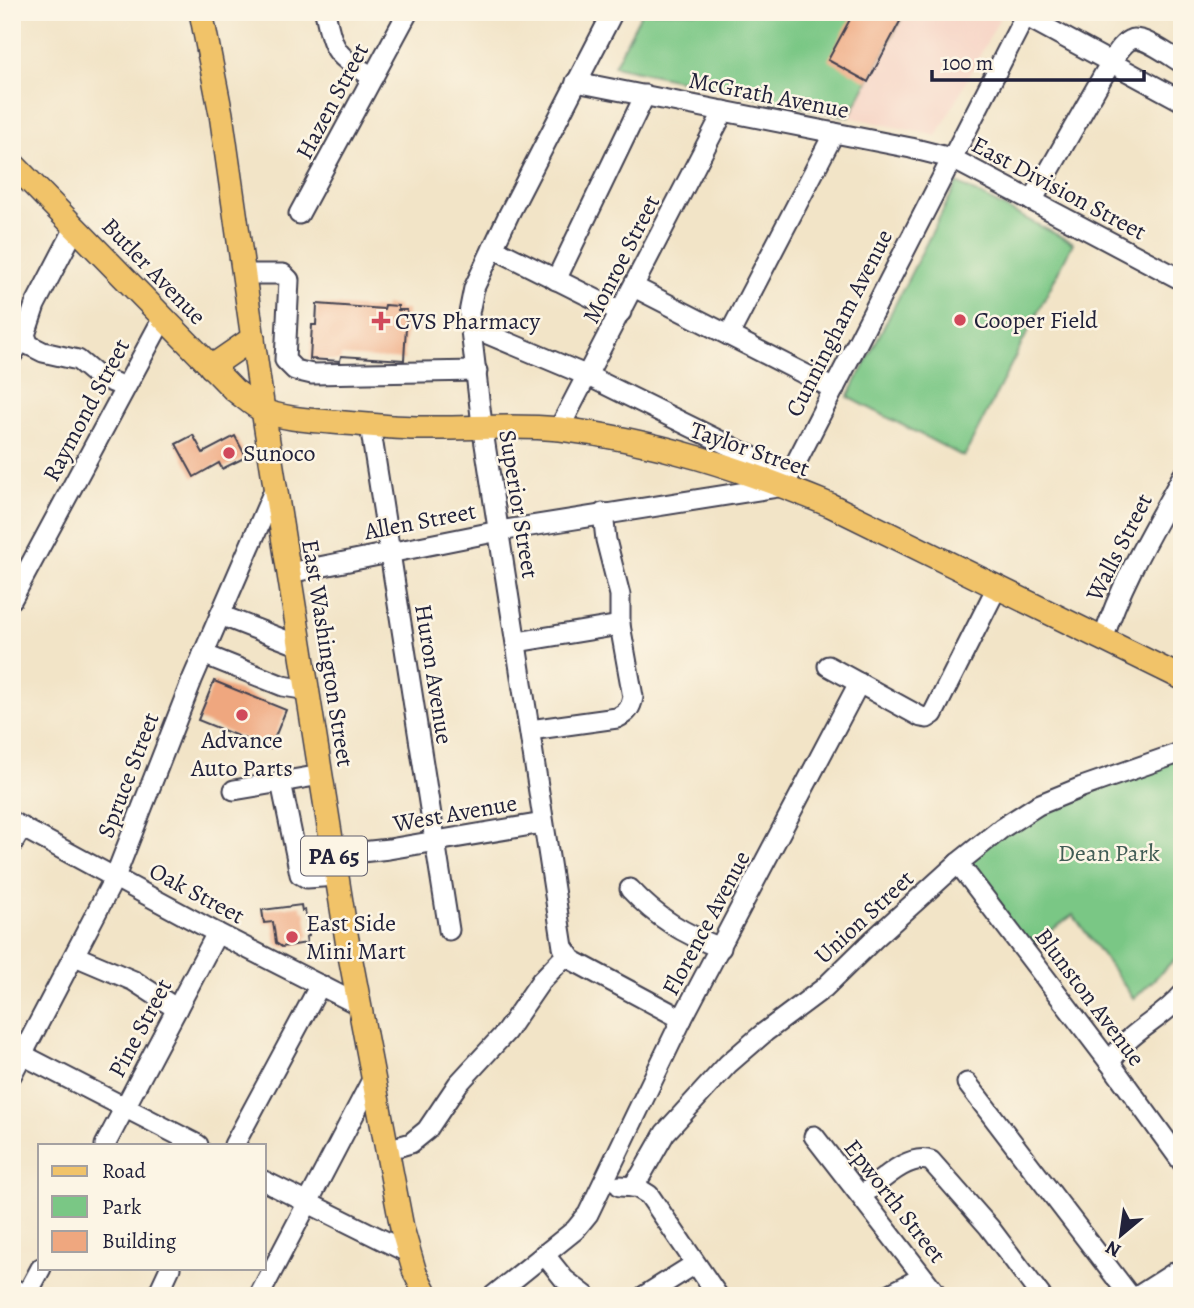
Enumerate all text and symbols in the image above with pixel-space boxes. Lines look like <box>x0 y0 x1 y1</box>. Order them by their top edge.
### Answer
street label: Hazen Street <box>288 37 376 165</box>
scale bar <box>932 38 1143 82</box>
text: 100 m <box>942 49 993 77</box>
street label: McGrath Avenue <box>686 64 852 126</box>
street label: East Division Street <box>966 128 1152 248</box>
street label: Monroe Street <box>575 189 667 329</box>
street label: Butler Avenue <box>95 211 213 331</box>
street label: Cunningham Avenue <box>778 224 900 422</box>
place label: Cooper Field <box>974 304 1098 336</box>
place label: CVS Pharmacy <box>395 305 541 337</box>
marker: Cooper Field <box>952 312 968 328</box>
marker: CVS Pharmacy <box>373 313 389 329</box>
street label: Raymond Street <box>35 333 137 487</box>
street label: Taylor Street <box>686 414 814 484</box>
street label: Superior Street <box>491 427 547 581</box>
place label: Sunoco <box>243 437 316 469</box>
marker: Sunoco <box>221 445 237 461</box>
street label: Walls Street <box>1078 488 1160 607</box>
street label: Allen Street <box>361 495 479 548</box>
street label: East Washington Street <box>294 537 362 769</box>
street label: Huron Avenue <box>407 602 461 746</box>
marker: Advance Auto Parts <box>234 707 250 723</box>
street label: Spruce Street <box>89 708 167 842</box>
place label: Advance Auto Parts <box>190 724 293 784</box>
street label: West Avenue <box>390 786 519 840</box>
road number: PA 65 <box>301 836 367 876</box>
park label: Dean Park <box>1058 837 1160 869</box>
street label: Florence Avenue <box>654 845 758 1001</box>
street label: Oak Street <box>144 855 250 931</box>
street label: Union Street <box>808 863 921 971</box>
place label: East Side Mini Mart <box>306 907 406 967</box>
street label: Blunston Avenue <box>1028 921 1152 1073</box>
marker: East Side Mini Mart <box>284 929 300 945</box>
street label: Pine Street <box>101 973 179 1083</box>
street label: Epworth Street <box>837 1133 953 1269</box>
legend <box>38 1144 266 1270</box>
text: Road <box>102 1157 146 1185</box>
text: Park <box>102 1193 142 1221</box>
north arrow <box>1086 1200 1156 1270</box>
text: Building <box>102 1227 177 1255</box>
text: N <box>1101 1234 1126 1264</box>

